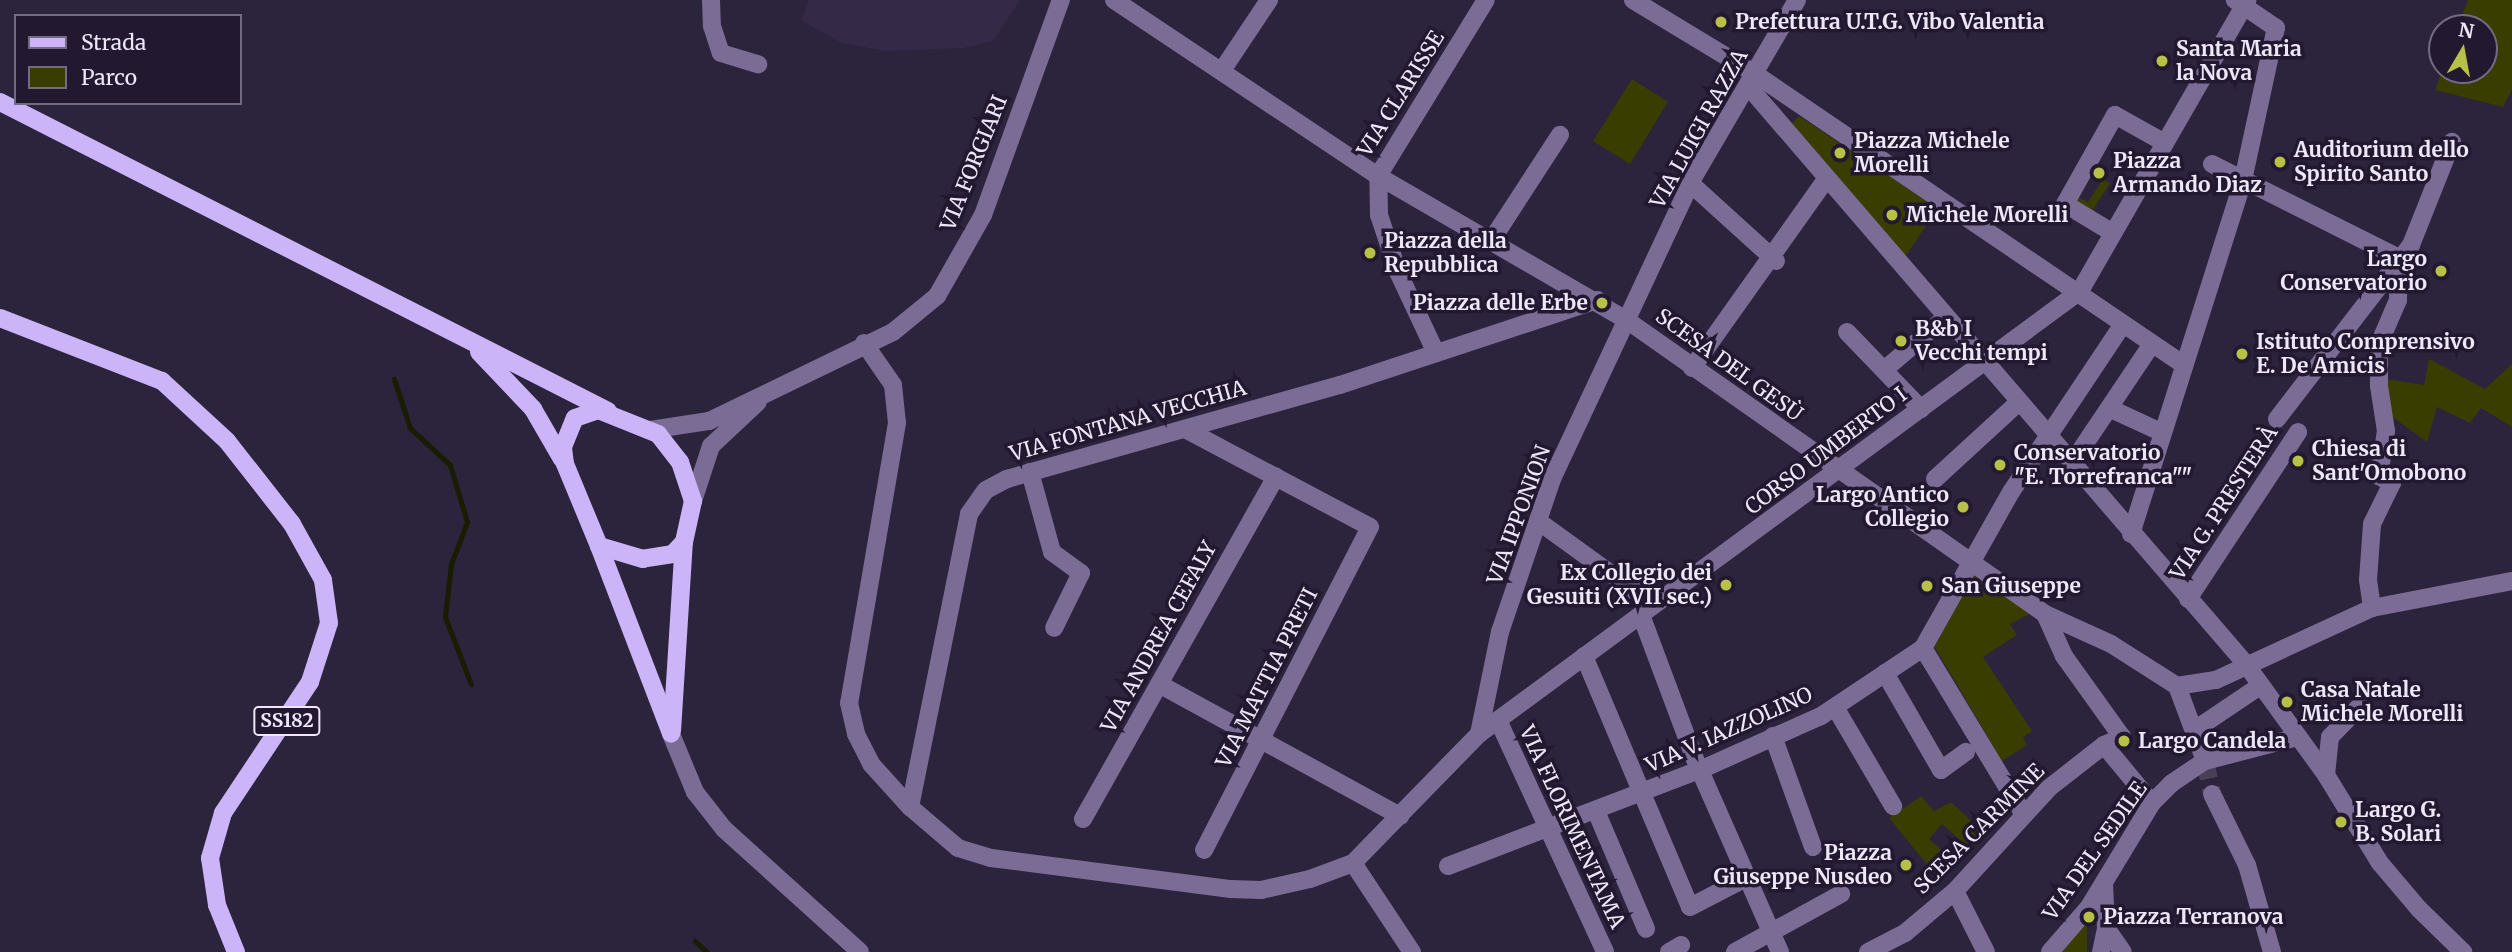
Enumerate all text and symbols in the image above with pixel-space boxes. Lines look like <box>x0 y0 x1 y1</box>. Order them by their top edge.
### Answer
place label: Prefettura U.T.G. Vibo Valentia <box>1735 9 2044 35</box>
legend <box>14 14 242 105</box>
marker: Prefettura U.T.G. Vibo Valentia <box>1713 14 1729 30</box>
north arrow <box>2428 14 2498 84</box>
text: N <box>2457 17 2476 43</box>
street label: VIA CLARISSE <box>1352 26 1450 162</box>
text: Strada <box>81 29 146 56</box>
place label: Santa Maria la Nova <box>2176 36 2302 86</box>
street label: VIA LUIGI RAZZA <box>1645 45 1753 213</box>
marker: Santa Maria la Nova <box>2154 53 2170 69</box>
text: Parco <box>81 64 137 91</box>
street label: VIA FORGIARI <box>935 92 1013 234</box>
place label: Piazza Michele Morelli <box>1854 128 2010 178</box>
place label: Auditorium dello Spirito Santo <box>2294 137 2469 187</box>
marker: Piazza Michele Morelli <box>1832 145 1848 161</box>
place label: Piazza Armando Diaz <box>2113 148 2262 198</box>
marker: Auditorium dello Spirito Santo <box>2272 154 2288 170</box>
marker: Piazza Armando Diaz <box>2091 165 2107 181</box>
place label: Michele Morelli <box>1906 202 2069 228</box>
marker: Michele Morelli <box>1884 207 1900 223</box>
place label: Piazza della Repubblica <box>1384 228 1507 278</box>
marker: Piazza della Repubblica <box>1362 245 1378 261</box>
place label: Largo Conservatorio <box>2281 246 2427 296</box>
marker: Largo Conservatorio <box>2433 263 2449 279</box>
place label: Piazza delle Erbe <box>1413 290 1588 316</box>
marker: Piazza delle Erbe <box>1594 295 1610 311</box>
street label: SCESA DEL GESÙ <box>1651 303 1807 427</box>
place label: B&b I Vecchi tempi <box>1915 316 2048 366</box>
place label: Istituto Comprensivo E. De Amicis <box>2256 329 2475 379</box>
marker: B&b I Vecchi tempi <box>1893 333 1909 349</box>
marker: Istituto Comprensivo E. De Amicis <box>2234 346 2250 362</box>
street label: VIA FONTANA VECCHIA <box>1007 375 1249 467</box>
street label: CORSO UMBERTO I <box>1740 382 1912 520</box>
street label: VIA G. PRESTERÀ <box>2165 421 2283 585</box>
place label: Chiesa di Sant'Omobono <box>2312 436 2466 486</box>
place label: Conservatorio "E. Torrefranca"" <box>2014 440 2192 490</box>
street label: VIA IPPONION <box>1482 442 1556 588</box>
marker: Chiesa di Sant'Omobono <box>2290 453 2306 469</box>
marker: Conservatorio "E. Torrefranca"" <box>1992 457 2008 473</box>
place label: Largo Antico Collegio <box>1816 482 1949 532</box>
marker: Largo Antico Collegio <box>1955 499 1971 515</box>
street label: VIA ANDREA CEFALY <box>1096 537 1222 737</box>
place label: Ex Collegio dei Gesuiti (XVII sec.) <box>1527 560 1712 610</box>
place label: San Giuseppe <box>1941 573 2081 599</box>
marker: Ex Collegio dei Gesuiti (XVII sec.) <box>1718 577 1734 593</box>
marker: San Giuseppe <box>1919 578 1935 594</box>
street label: VIA MATTIA PRETI <box>1211 584 1323 772</box>
place label: Casa Natale Michele Morelli <box>2301 677 2464 727</box>
street label: VIA V. IAZZOLINO <box>1641 682 1817 778</box>
marker: Casa Natale Michele Morelli <box>2279 694 2295 710</box>
road number: SS182 <box>252 706 322 736</box>
street label: VIA FLORIMENTAMA <box>1514 722 1630 932</box>
place label: Largo Candela <box>2138 728 2286 754</box>
marker: Largo Candela <box>2116 733 2132 749</box>
street label: SCESA CARMINE <box>1909 759 2049 899</box>
street label: VIA DEL SEDILE <box>2038 777 2152 925</box>
place label: Largo G. B. Solari <box>2355 797 2441 847</box>
marker: Largo G. B. Solari <box>2333 814 2349 830</box>
place label: Piazza Giuseppe Nusdeo <box>1713 840 1892 890</box>
marker: Piazza Giuseppe Nusdeo <box>1898 857 1914 873</box>
place label: Piazza Terranova <box>2103 904 2283 930</box>
marker: Piazza Terranova <box>2081 909 2097 925</box>

